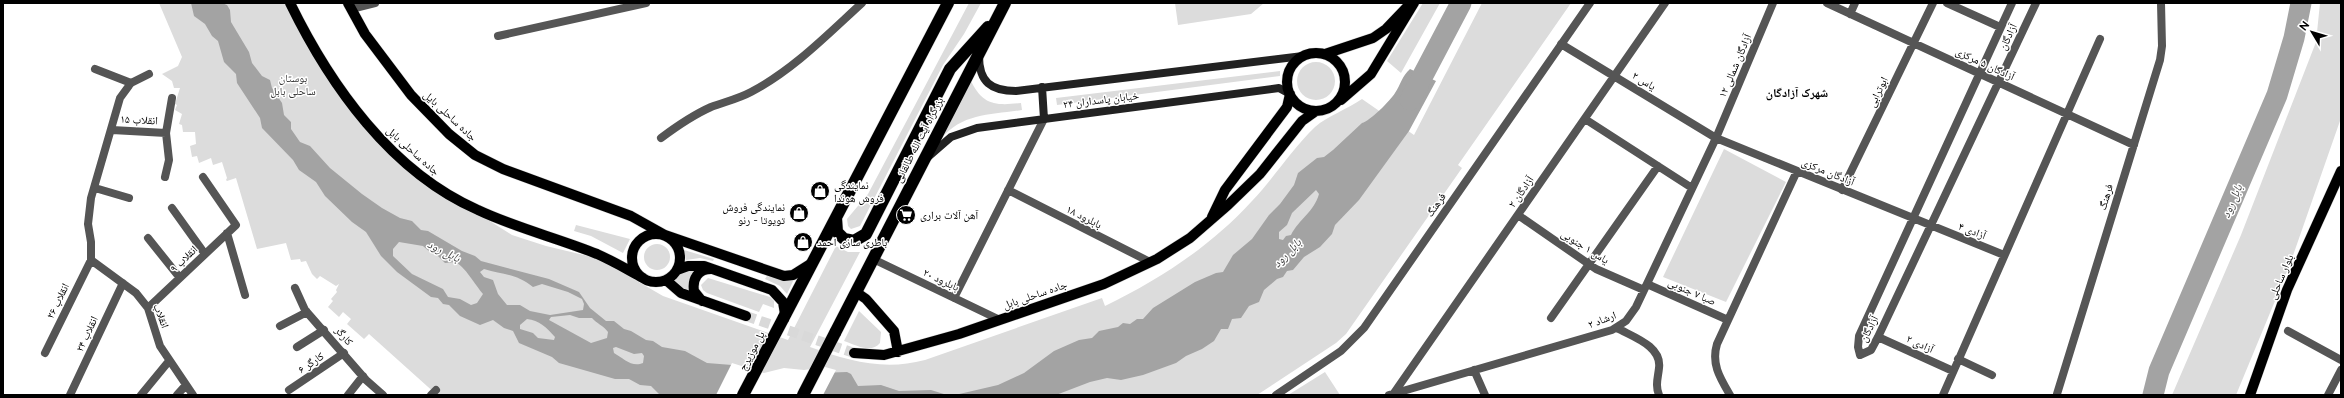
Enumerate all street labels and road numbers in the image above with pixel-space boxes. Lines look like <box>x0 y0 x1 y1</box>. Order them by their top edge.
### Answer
street label: آزادگان <box>1996 21 2020 52</box>
street label: آزادگان شمالی ۱۲ <box>1716 32 1754 100</box>
street label: آزادگان ۵ مرکزی <box>1953 45 2017 83</box>
street label: یاس ۲ <box>1630 69 1659 93</box>
street label: ابوترابی <box>1865 75 1891 109</box>
street label: جاده ساحلی بایل <box>421 88 479 144</box>
street label: خیابان پاسداران ۲۴ <box>1062 89 1140 111</box>
street label: بزرگراه آیت الله طالقانی <box>892 95 946 185</box>
street label: انقلاب ۱۵ <box>120 113 158 127</box>
street label: جاده ساحلی بابل <box>384 124 442 178</box>
street label: آزادگان مرکزی <box>1800 156 1857 189</box>
street label: آزادگان ۲ <box>1505 174 1537 210</box>
street label: فرهنگ <box>2096 182 2116 212</box>
street label: فرهنگ <box>1423 190 1449 220</box>
street label: بابلرود ۱۸ <box>1064 202 1104 232</box>
street label: آزادی ۴ <box>1956 220 1988 242</box>
street label: یاس ۱ جنوبی <box>1559 227 1612 267</box>
street label: انقلاب ۹ <box>168 243 200 275</box>
street label: بلوار ساحلی <box>2266 252 2296 302</box>
street label: بابلرود ۲۰ <box>921 266 961 294</box>
street label: صبا ۷ جنوبی <box>1666 276 1718 308</box>
street label: جاده ساحلی بابل <box>1001 278 1069 312</box>
street label: انقلاب ۲۶ <box>44 281 72 321</box>
street label: انقلاب <box>150 302 172 330</box>
street label: ارشاد ۲ <box>1586 309 1618 331</box>
street label: آزادگان <box>1857 313 1881 344</box>
street label: انقلاب ۲۴ <box>73 314 101 354</box>
street label: کارگر <box>332 323 356 348</box>
street label: پل موزیرج <box>736 329 768 373</box>
street label: آزادی ۲ <box>1904 332 1936 356</box>
street label: کارگر ۶ <box>296 349 327 376</box>

